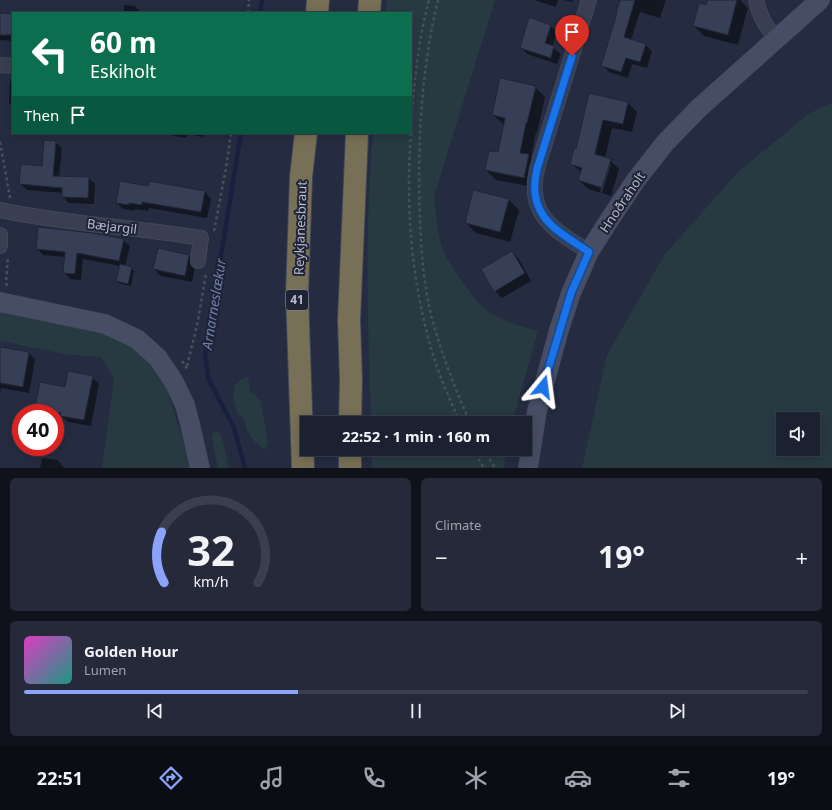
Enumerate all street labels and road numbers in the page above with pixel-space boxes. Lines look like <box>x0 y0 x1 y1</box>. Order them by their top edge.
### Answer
street label: Hnoðraholt <box>595 168 649 236</box>
street label: Reykjanesbraut <box>289 180 311 275</box>
street label: Bæjargil <box>86 214 138 238</box>
road number: 41 <box>286 290 308 310</box>

